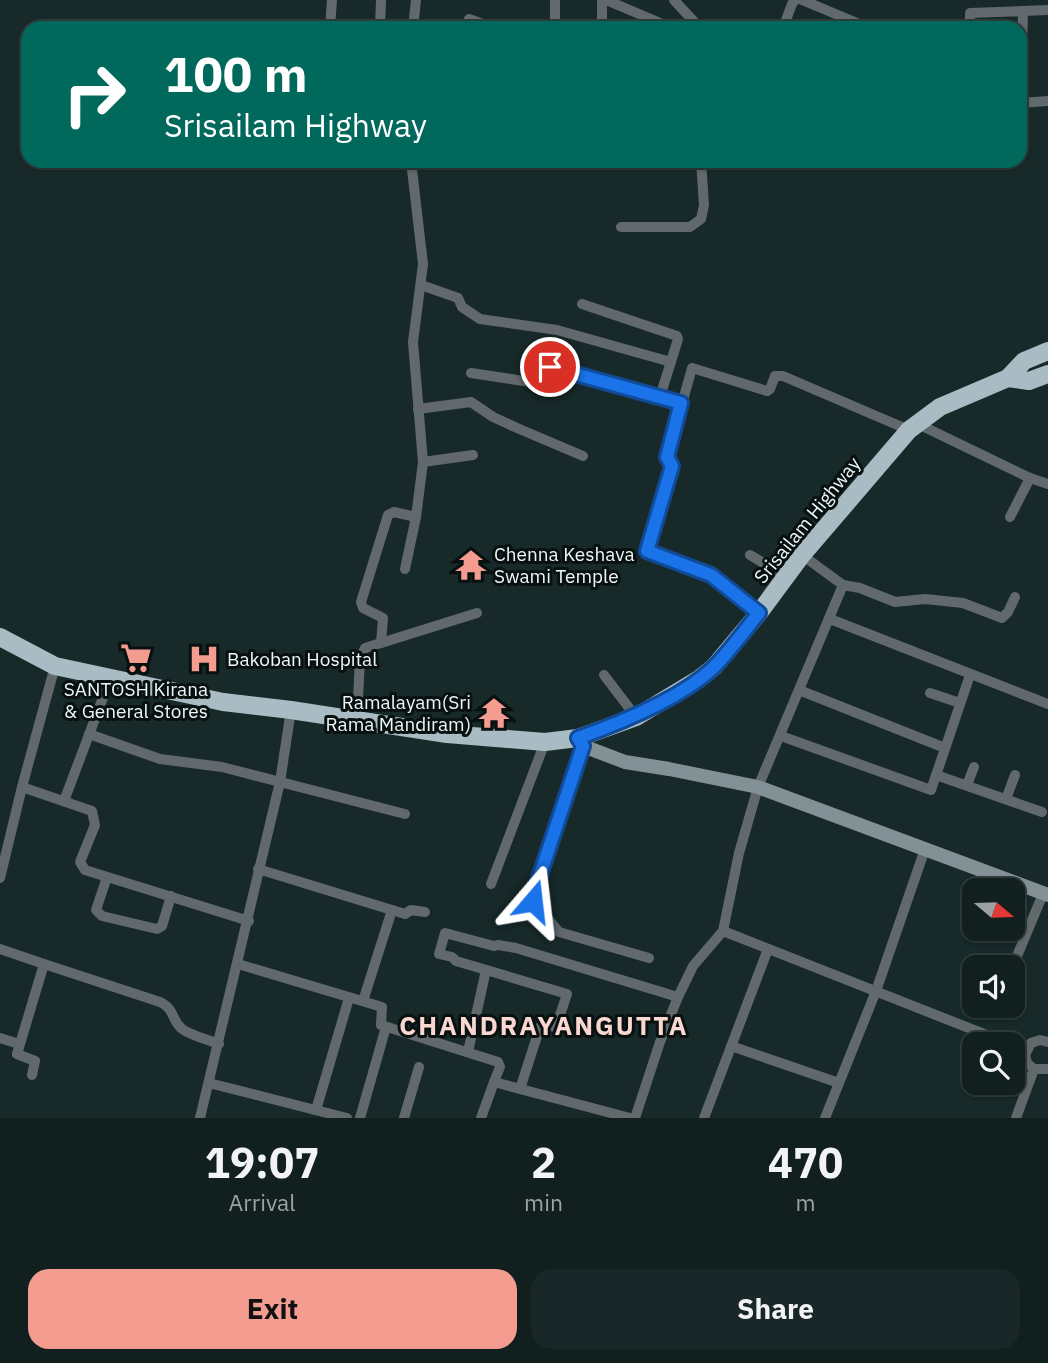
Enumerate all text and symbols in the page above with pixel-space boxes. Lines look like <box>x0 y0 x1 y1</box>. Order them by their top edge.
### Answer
text: 100 m <box>164 42 308 105</box>
icon: right <box>49 49 140 140</box>
text: Srisailam Highway <box>164 104 427 146</box>
pin <box>520 337 580 397</box>
icon: arrive <box>531 348 569 386</box>
street label: Srisailam Highway <box>749 451 866 588</box>
place label: Chenna Keshava Swami Temple <box>494 542 635 588</box>
temple icon: Chenna Keshava Swami Temple <box>454 548 488 582</box>
supermarket icon: SANTOSH Kirana & General Stores <box>119 641 153 675</box>
hospital icon: Bakoban Hospital <box>187 642 221 676</box>
place label: Bakoban Hospital <box>227 647 377 671</box>
place label: SANTOSH Kirana & General Stores <box>64 677 208 723</box>
place label: Ramalayam(Sri Rama Mandiram) <box>326 690 471 736</box>
temple icon: Ramalayam(Sri Rama Mandiram) <box>477 696 511 730</box>
position arrow <box>496 864 570 938</box>
north arrow <box>962 878 1026 942</box>
map controls <box>962 878 1025 1095</box>
button: sound <box>962 955 1025 1018</box>
district label: CHANDRAYANGUTTA <box>399 1008 689 1042</box>
button: search <box>962 1032 1025 1095</box>
text: 19:07 <box>205 1135 319 1190</box>
text: 2 <box>531 1135 556 1190</box>
text: 470 <box>768 1135 843 1190</box>
text: Arrival <box>229 1187 296 1217</box>
text: min <box>524 1187 563 1217</box>
text: m <box>795 1187 816 1217</box>
button: Exit <box>28 1269 517 1349</box>
button: Share <box>531 1269 1020 1349</box>

